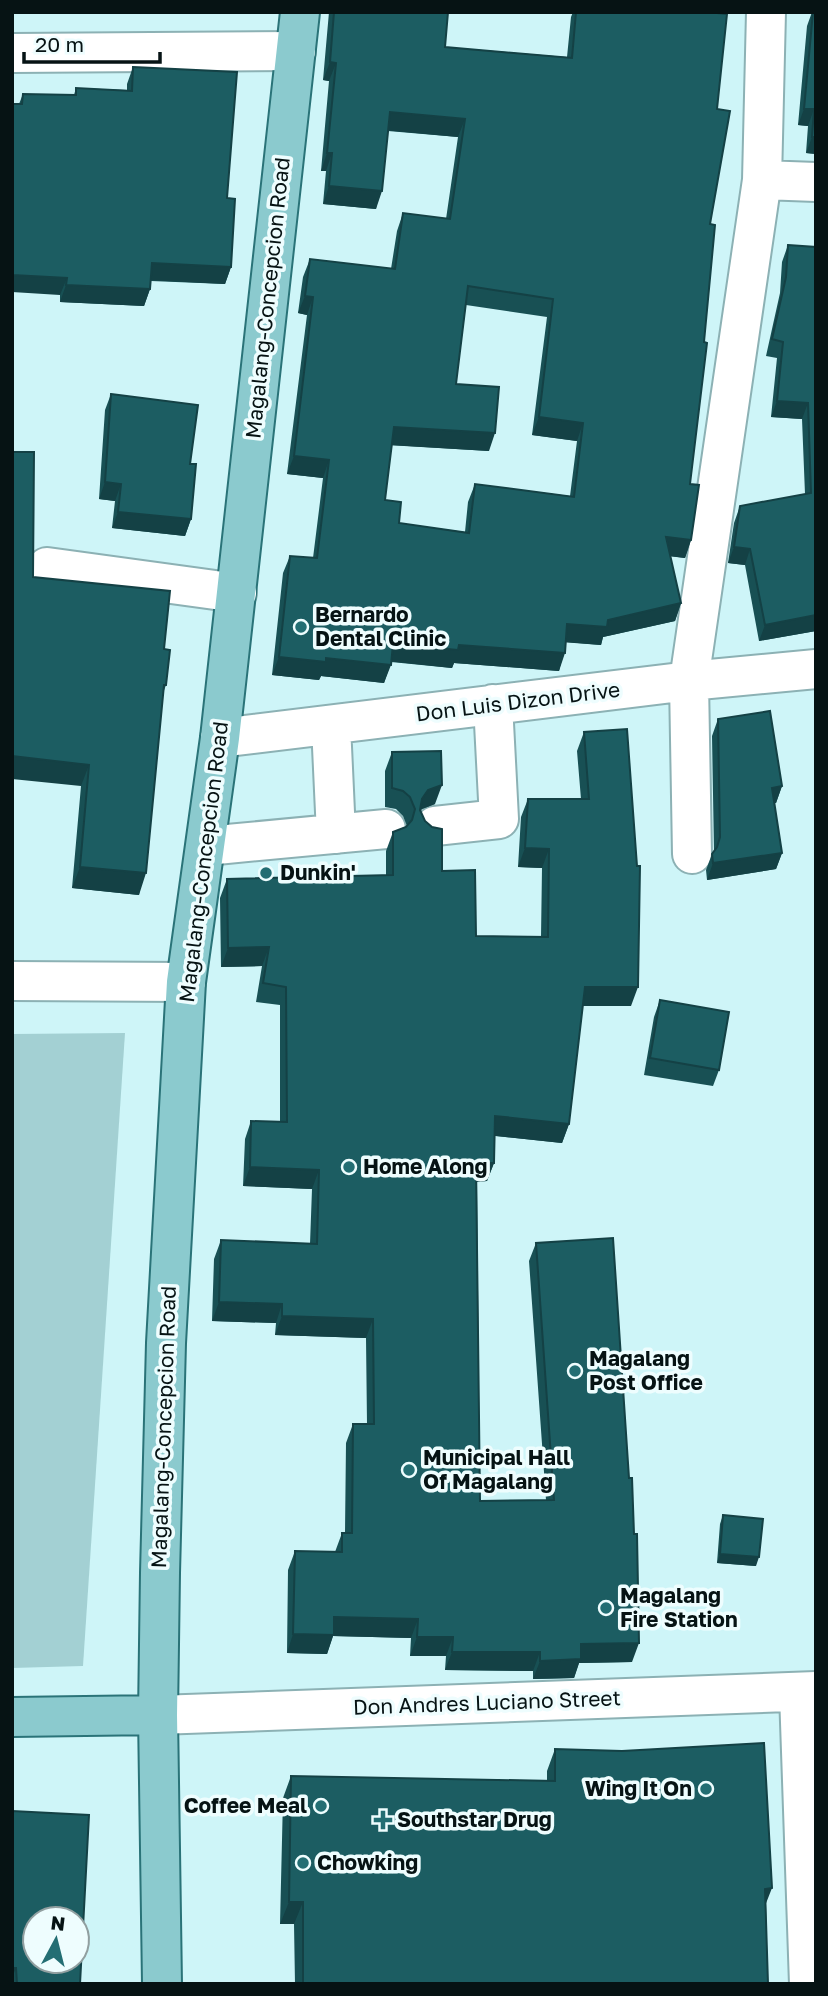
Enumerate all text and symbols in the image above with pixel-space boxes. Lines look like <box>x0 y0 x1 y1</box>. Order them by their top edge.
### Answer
scale bar <box>24 21 161 65</box>
text: 20 m <box>35 31 84 57</box>
street label: Magalang-Concepcion Road <box>239 156 295 440</box>
place label: Bernardo Dental Clinic <box>315 601 446 651</box>
marker: Bernardo Dental Clinic <box>293 619 309 635</box>
street label: Don Luis Dizon Drive <box>414 676 621 726</box>
street label: Magalang-Concepcion Road <box>173 720 233 1004</box>
place label: Dunkin' <box>280 859 356 885</box>
marker: Dunkin' <box>258 865 274 881</box>
place label: Home Along <box>363 1153 487 1179</box>
marker: Home Along <box>341 1159 357 1175</box>
street label: Magalang-Concepcion Road <box>145 1285 181 1569</box>
place label: Magalang Post Office <box>589 1345 703 1395</box>
marker: Magalang Post Office <box>567 1363 583 1379</box>
place label: Municipal Hall Of Magalang <box>423 1444 570 1494</box>
marker: Municipal Hall Of Magalang <box>401 1462 417 1478</box>
place label: Magalang Fire Station <box>620 1582 738 1632</box>
marker: Magalang Fire Station <box>598 1600 614 1616</box>
street label: Don Andres Luciano Street <box>353 1684 621 1720</box>
place label: Wing It On <box>585 1775 692 1801</box>
marker: Wing It On <box>698 1781 714 1797</box>
place label: Coffee Meal <box>184 1792 307 1818</box>
marker: Coffee Meal <box>313 1798 329 1814</box>
place label: Southstar Drug <box>397 1806 552 1832</box>
marker: Southstar Drug <box>375 1812 391 1828</box>
place label: Chowking <box>317 1849 418 1875</box>
marker: Chowking <box>295 1855 311 1871</box>
north arrow <box>21 1905 91 1975</box>
text: N <box>50 1910 67 1935</box>

